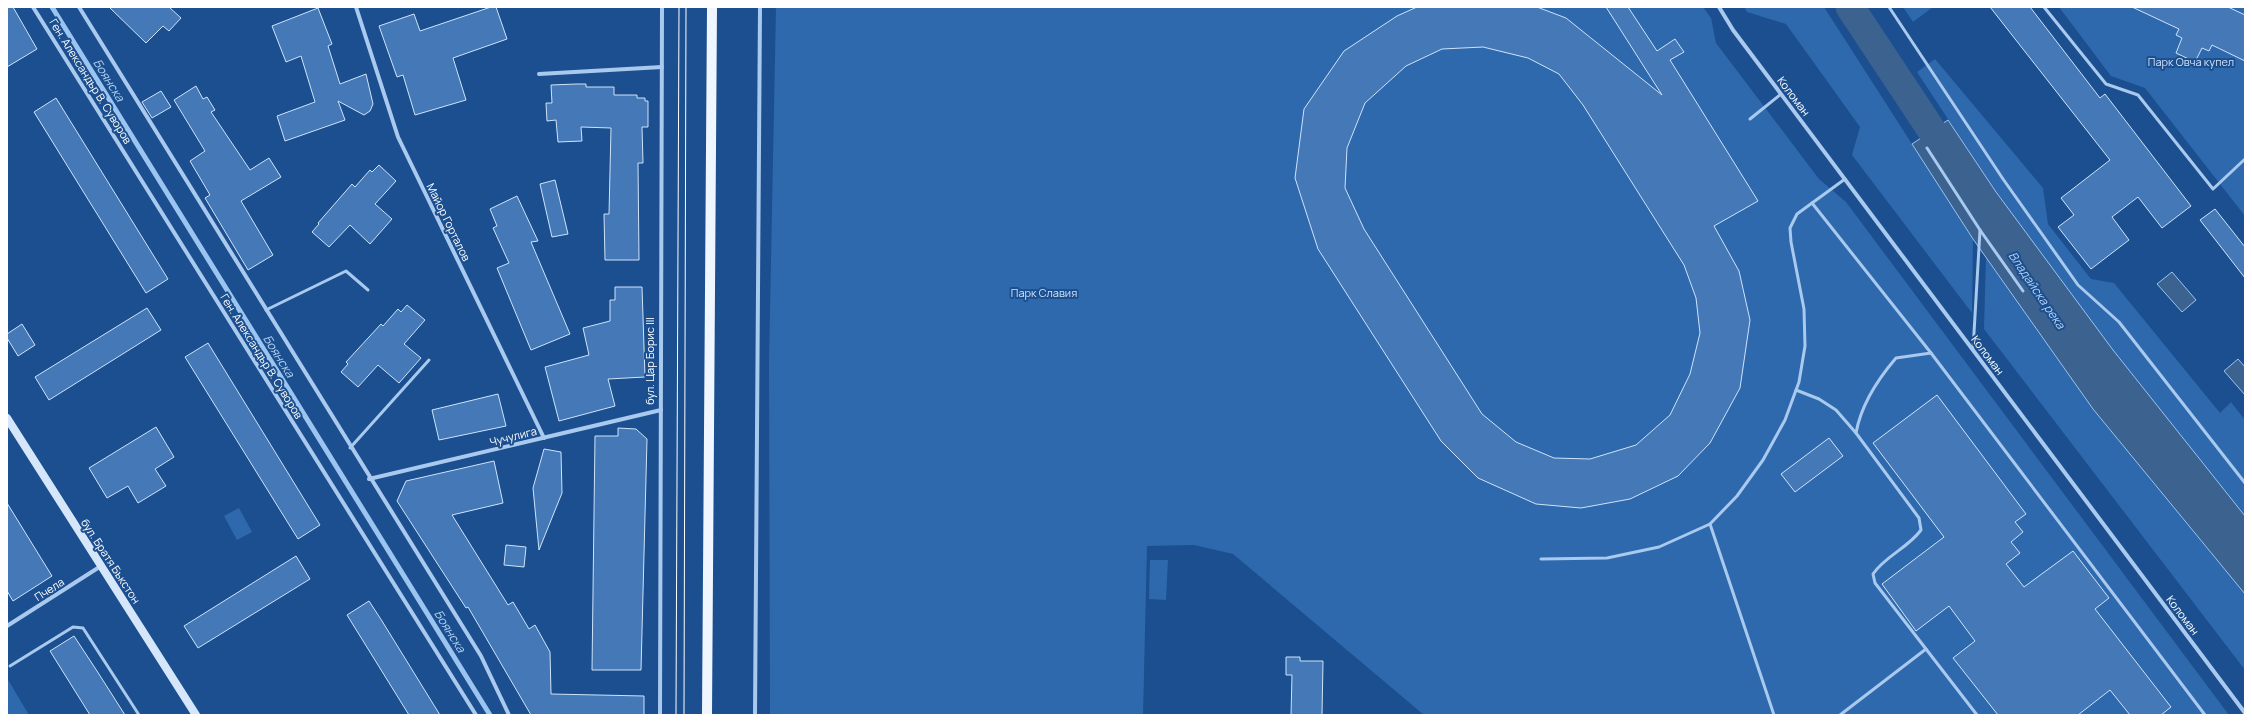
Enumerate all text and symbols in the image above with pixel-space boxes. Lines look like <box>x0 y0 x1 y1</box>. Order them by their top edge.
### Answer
street label: Ген. Александър В. Суворов <box>46 16 136 146</box>
park label: Парк Овча купел <box>2148 54 2234 69</box>
water label: Боянска <box>89 55 129 106</box>
street label: Коломан <box>1774 73 1814 119</box>
street label: Майор Горталов <box>424 181 474 264</box>
water label: Владайска река <box>2005 248 2070 333</box>
park label: Парк Славия <box>1011 285 1077 300</box>
street label: Ген. Александър В. Суворов <box>217 291 307 421</box>
street label: бул. Цар Борис III <box>642 317 657 405</box>
water label: Боянска <box>259 331 299 382</box>
street label: Коломан <box>1968 332 2008 378</box>
street label: Чучулига <box>488 423 538 449</box>
street label: бул. Братя Бъкстон <box>78 516 144 606</box>
street label: Пчела <box>31 574 67 604</box>
street label: Коломан <box>2163 592 2203 638</box>
water label: Боянска <box>430 606 470 657</box>

